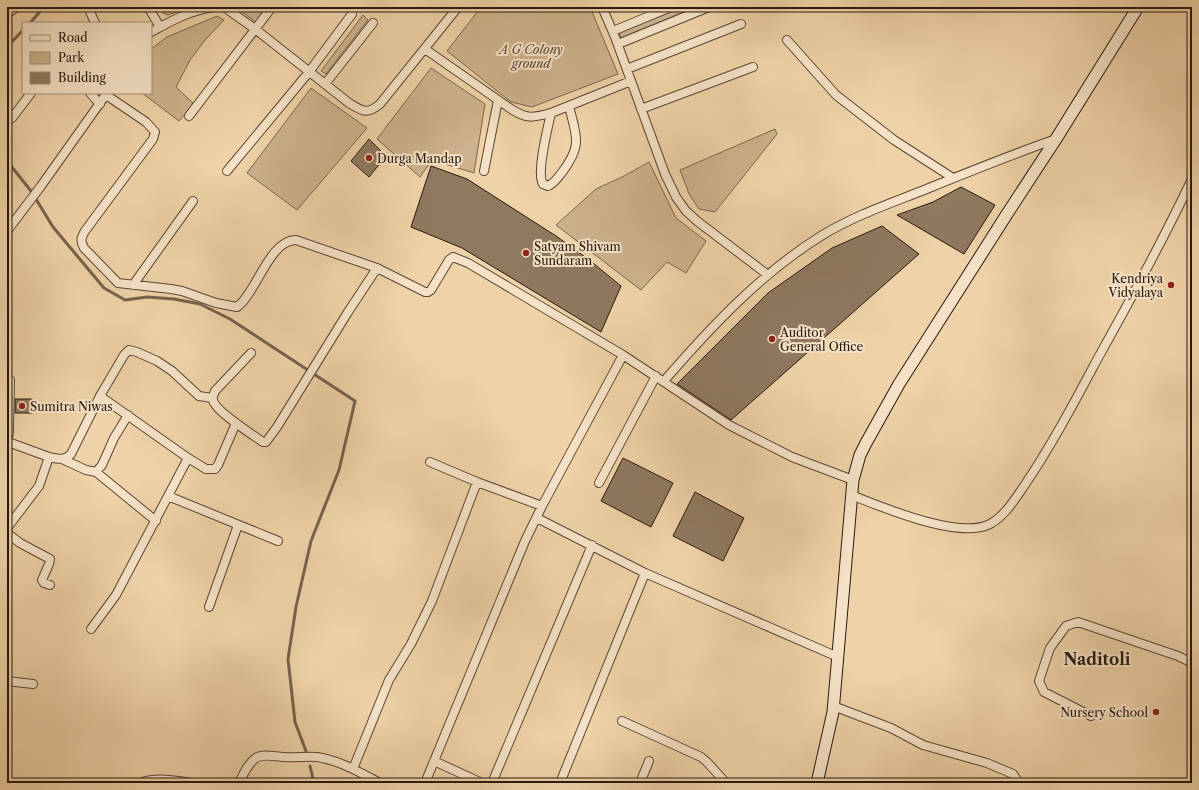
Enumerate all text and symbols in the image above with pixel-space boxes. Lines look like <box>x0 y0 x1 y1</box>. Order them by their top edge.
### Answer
legend <box>22 22 152 94</box>
text: Road <box>58 30 88 45</box>
park label: A G Colony ground <box>497 42 563 71</box>
text: Park <box>58 50 85 65</box>
text: Building <box>58 70 106 85</box>
place label: Durga Mandap <box>377 151 462 166</box>
marker: Durga Mandap <box>364 153 374 163</box>
place label: Satyam Shivam Sundaram <box>534 239 621 268</box>
marker: Satyam Shivam Sundaram <box>521 248 531 258</box>
place label: Kendriya Vidyalaya <box>1108 271 1164 300</box>
marker: Kendriya Vidyalaya <box>1166 280 1176 290</box>
place label: Auditor General Office <box>779 325 864 354</box>
marker: Auditor General Office <box>767 334 777 344</box>
place label: Sumitra Niwas <box>30 399 113 414</box>
marker: Sumitra Niwas <box>17 401 27 411</box>
district label: Naditoli <box>1063 649 1131 669</box>
place label: Nursery School <box>1060 705 1148 720</box>
marker: Nursery School <box>1151 707 1161 717</box>

